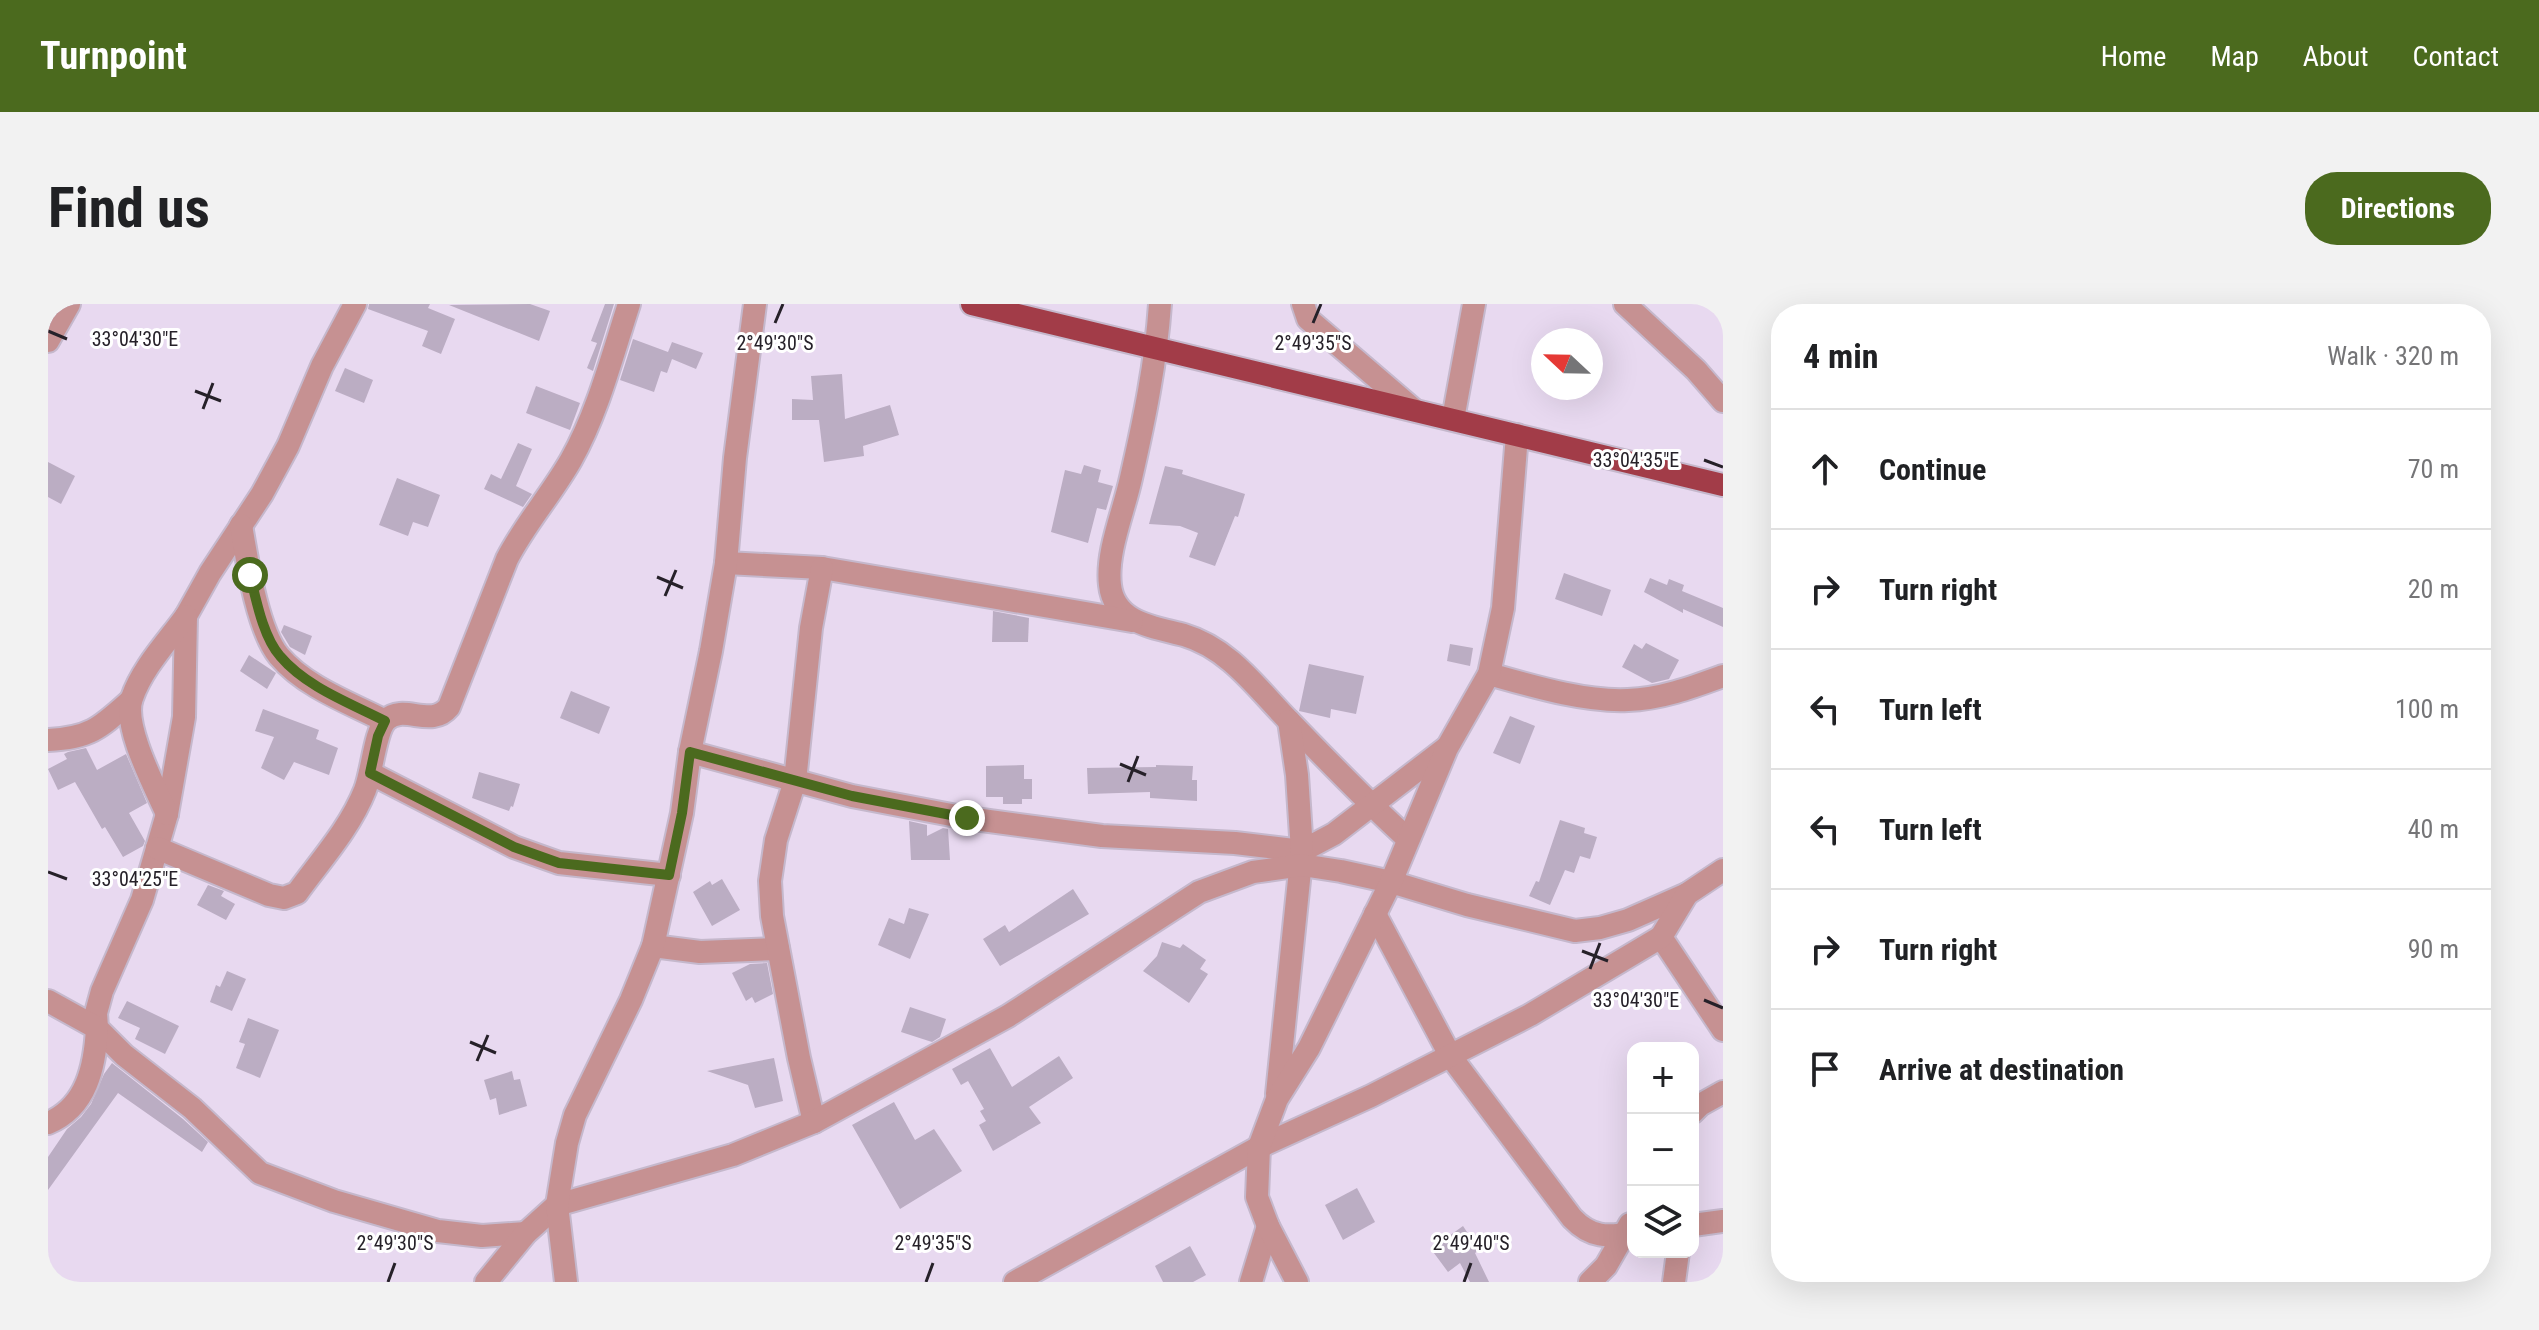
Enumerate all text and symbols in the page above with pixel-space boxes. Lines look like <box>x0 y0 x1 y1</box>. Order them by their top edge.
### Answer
text: Turnpoint <box>40 34 187 78</box>
text: Home <box>2101 40 2166 73</box>
text: Map <box>2210 40 2259 73</box>
text: About <box>2303 40 2369 73</box>
text: Contact <box>2413 40 2499 73</box>
button: Directions <box>2305 172 2491 245</box>
text: Find us <box>48 175 210 241</box>
text: 33°04'30"E <box>92 327 178 351</box>
north arrow <box>1531 328 1603 400</box>
text: 2°49'30"S <box>736 331 814 355</box>
text: 2°49'35"S <box>1274 331 1352 355</box>
text: 4 min <box>1803 336 1879 376</box>
text: Walk · 320 m <box>2327 341 2459 371</box>
icon: ahead <box>1803 447 1847 491</box>
text: 33°04'35"E <box>1593 448 1679 472</box>
text: Continue <box>1879 452 1986 487</box>
text: 70 m <box>2408 454 2459 484</box>
route start <box>232 557 268 593</box>
icon: right <box>1803 567 1847 611</box>
text: Turn right <box>1879 572 1997 607</box>
text: 20 m <box>2408 574 2459 604</box>
icon: left <box>1803 687 1847 731</box>
text: Turn left <box>1879 692 1982 727</box>
text: 100 m <box>2395 694 2459 724</box>
route end <box>949 800 985 836</box>
icon: left <box>1803 807 1847 851</box>
text: Turn left <box>1879 812 1982 847</box>
text: 40 m <box>2408 814 2459 844</box>
text: 33°04'25"E <box>92 867 178 891</box>
icon: right <box>1803 927 1847 971</box>
text: Turn right <box>1879 932 1997 967</box>
text: 90 m <box>2408 934 2459 964</box>
text: 33°04'30"E <box>1593 988 1679 1012</box>
map controls <box>1627 1042 1699 1258</box>
button: + <box>1627 1042 1699 1114</box>
icon: arrive <box>1803 1047 1847 1091</box>
text: Arrive at destination <box>1879 1052 2124 1087</box>
button: − <box>1627 1114 1699 1186</box>
button: layers <box>1627 1186 1699 1258</box>
text: 2°49'30"S <box>356 1231 434 1255</box>
text: 2°49'35"S <box>894 1231 972 1255</box>
text: 2°49'40"S <box>1432 1231 1510 1255</box>

